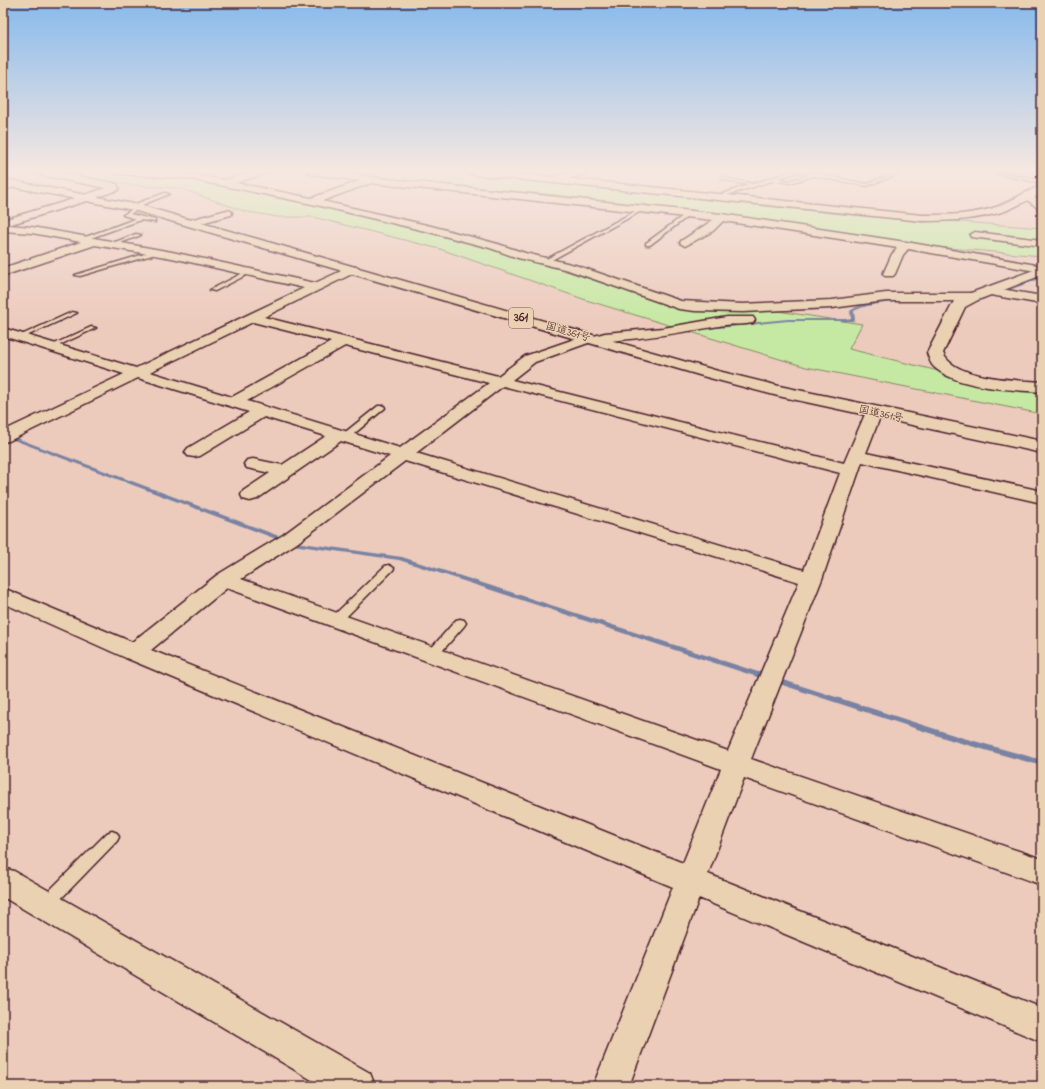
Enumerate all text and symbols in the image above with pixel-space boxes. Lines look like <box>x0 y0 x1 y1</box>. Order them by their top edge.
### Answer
road number: 361 <box>509 308 533 328</box>
street label: 国道361号 <box>544 318 592 346</box>
street label: 国道361号 <box>857 401 905 427</box>

